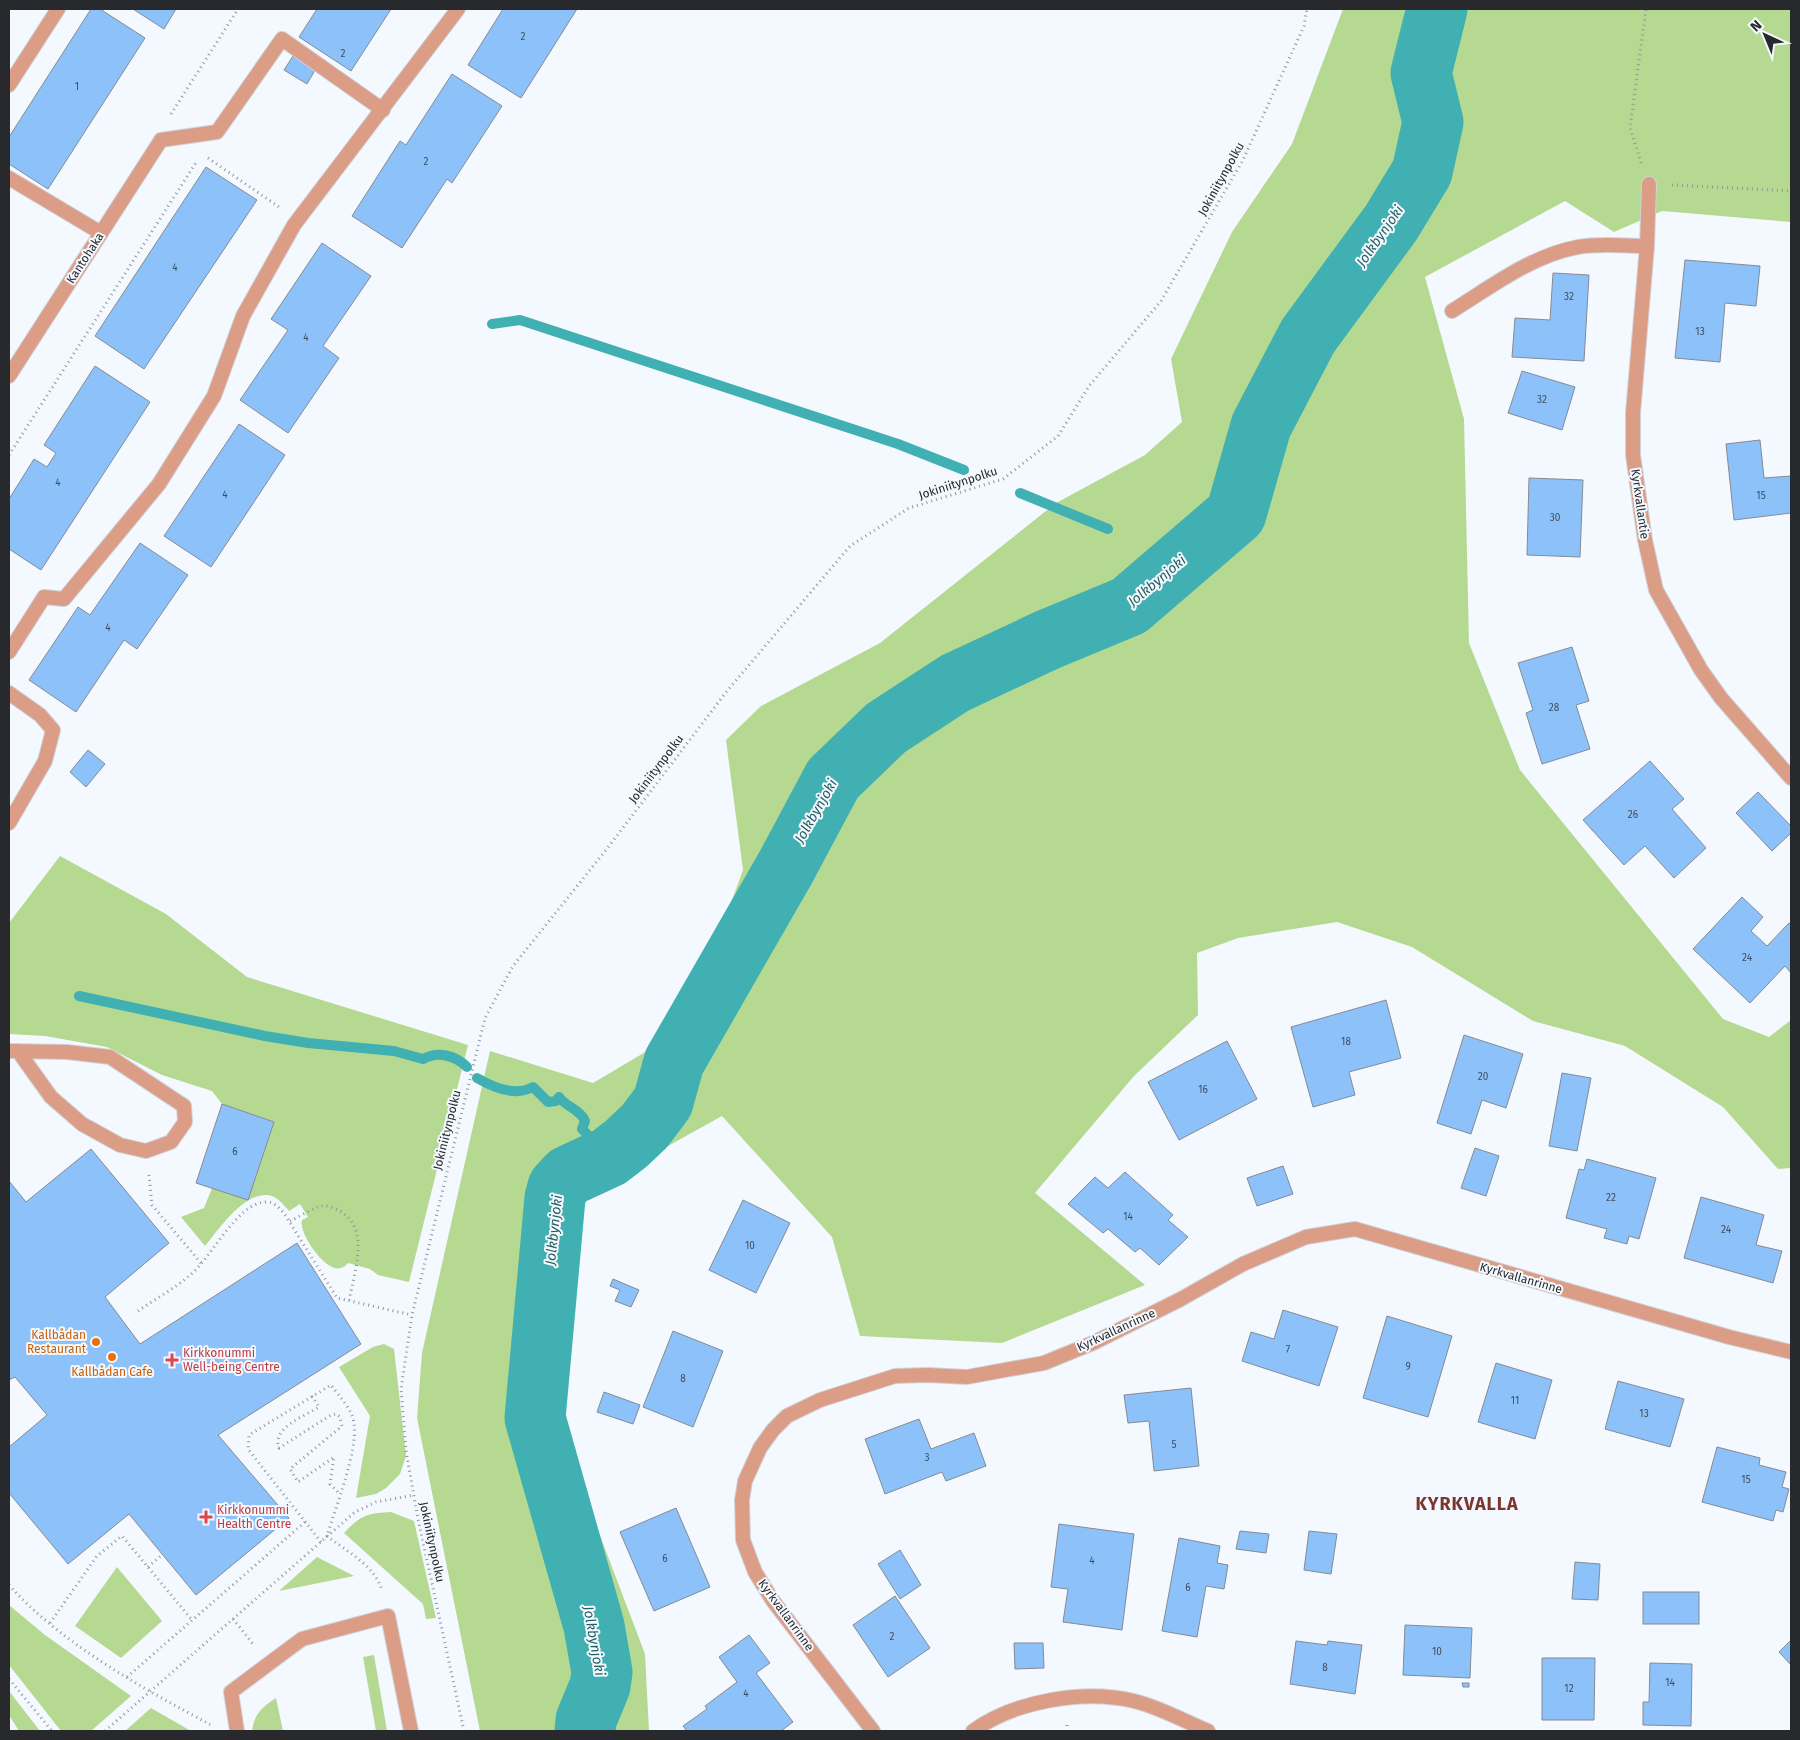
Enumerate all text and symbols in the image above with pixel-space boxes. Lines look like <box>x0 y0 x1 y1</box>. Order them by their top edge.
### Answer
north arrow <box>1740 10 1790 60</box>
text: N <box>1747 17 1766 35</box>
house number: 2 <box>521 31 526 43</box>
house number: 2 <box>341 48 346 60</box>
house number: 1 <box>75 81 79 93</box>
street label: Jokiniitynpolku <box>1195 140 1247 218</box>
house number: 2 <box>424 156 429 168</box>
water label: Jolkbynjoki <box>1352 202 1407 271</box>
street label: Kantohaka <box>63 230 107 286</box>
house number: 4 <box>172 262 178 274</box>
house number: 32 <box>1564 291 1574 303</box>
house number: 13 <box>1695 326 1705 338</box>
house number: 4 <box>303 332 309 344</box>
house number: 32 <box>1537 394 1547 406</box>
street label: Jokiniitynpolku <box>917 464 999 502</box>
street label: Kyrkvallantie <box>1628 468 1652 540</box>
house number: 4 <box>55 477 61 489</box>
house number: 4 <box>222 489 228 501</box>
house number: 15 <box>1756 490 1766 502</box>
house number: 30 <box>1550 512 1561 524</box>
water label: Jolkbynjoki <box>1124 552 1190 611</box>
house number: 4 <box>105 622 111 634</box>
house number: 28 <box>1549 702 1560 714</box>
street label: Jokiniitynpolku <box>626 732 686 806</box>
water label: Jolkbynjoki <box>791 776 841 847</box>
house number: 26 <box>1628 809 1638 821</box>
house number: 24 <box>1742 952 1753 964</box>
house number: 18 <box>1341 1036 1351 1048</box>
house number: 20 <box>1478 1071 1489 1083</box>
house number: 16 <box>1198 1084 1208 1096</box>
street label: Jokiniitynpolku <box>430 1089 464 1171</box>
house number: 6 <box>232 1146 238 1158</box>
house number: 22 <box>1606 1192 1616 1204</box>
water label: Jolkbynjoki <box>542 1194 566 1267</box>
house number: 14 <box>1123 1211 1134 1223</box>
house number: 24 <box>1721 1224 1732 1236</box>
house number: 10 <box>745 1240 755 1252</box>
street label: Kyrkvallanrinne <box>1478 1260 1564 1296</box>
street label: Kyrkvallanrinne <box>1075 1306 1157 1354</box>
place label: Kallbådan Restaurant <box>27 1328 87 1356</box>
marker: Kallbådan Restaurant <box>90 1336 102 1348</box>
house number: 7 <box>1286 1344 1291 1356</box>
place label: Kirkkonummi Well-being Centre <box>183 1346 280 1374</box>
marker: Kallbådan Cafe <box>106 1351 118 1363</box>
marker: Kirkkonummi Well-being Centre <box>165 1353 179 1367</box>
house number: 9 <box>1405 1361 1411 1373</box>
place label: Kallbådan Cafe <box>71 1365 153 1379</box>
house number: 8 <box>680 1373 686 1385</box>
house number: 11 <box>1511 1395 1519 1407</box>
house number: 13 <box>1639 1408 1649 1420</box>
house number: 5 <box>1171 1439 1177 1451</box>
house number: 3 <box>925 1452 930 1464</box>
house number: 15 <box>1741 1474 1751 1486</box>
district label: KYRKVALLA <box>1415 1493 1519 1515</box>
street label: Jokiniitynpolku <box>417 1500 447 1584</box>
place label: Kirkkonummi Health Centre <box>217 1503 291 1531</box>
marker: Kirkkonummi Health Centre <box>199 1510 213 1524</box>
house number: 6 <box>662 1553 668 1565</box>
house number: 4 <box>1089 1555 1095 1567</box>
street label: Kyrkvallanrinne <box>755 1577 817 1653</box>
house number: 6 <box>1185 1582 1191 1594</box>
water label: Jolkbynjoki <box>579 1604 609 1677</box>
house number: 2 <box>890 1631 895 1643</box>
house number: 10 <box>1432 1646 1442 1658</box>
house number: 8 <box>1322 1662 1328 1674</box>
house number: 14 <box>1665 1677 1676 1689</box>
house number: 12 <box>1564 1683 1574 1695</box>
house number: 4 <box>743 1688 749 1700</box>

